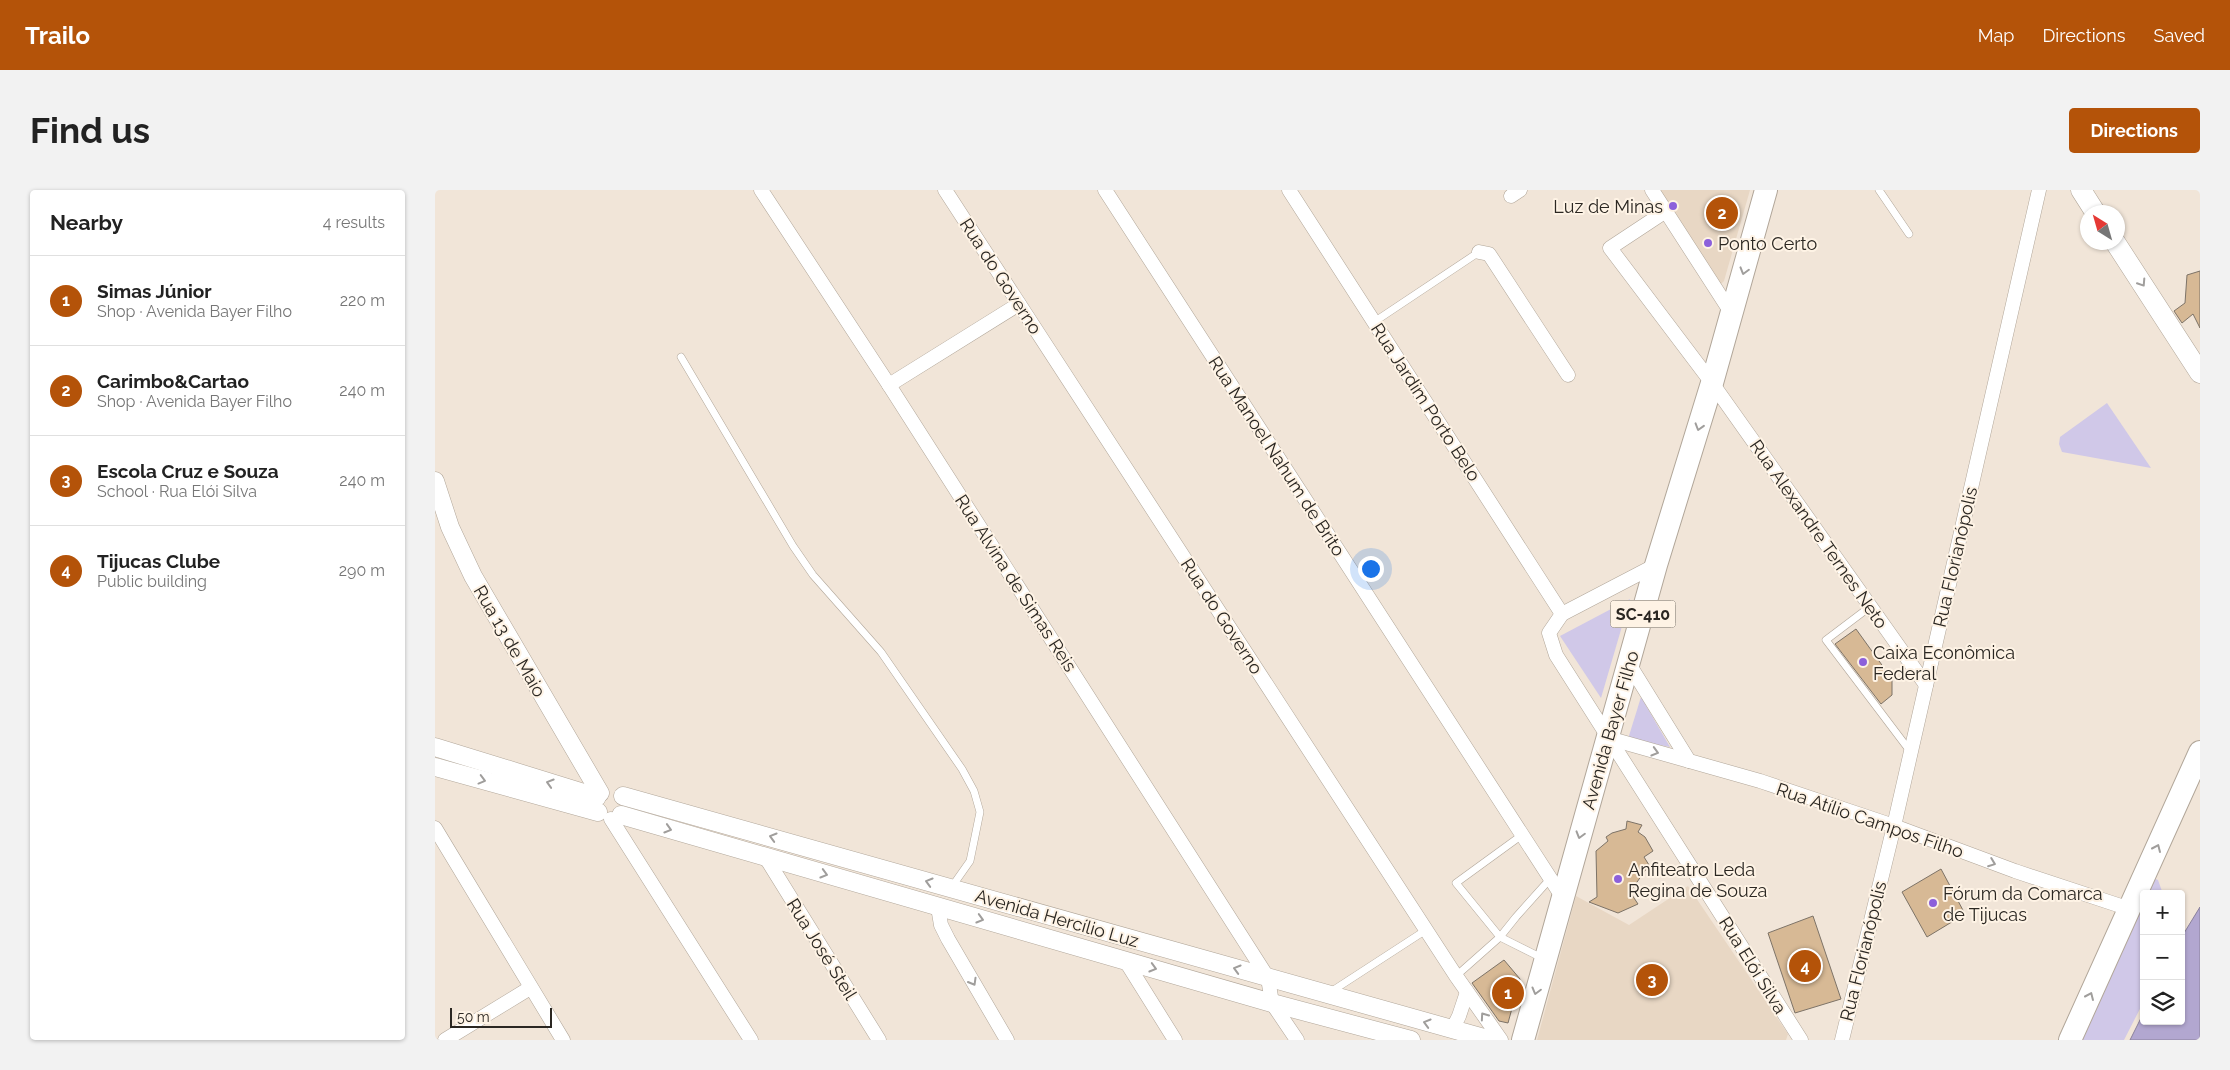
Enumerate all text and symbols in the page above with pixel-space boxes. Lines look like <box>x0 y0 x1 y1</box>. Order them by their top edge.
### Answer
text: Trailo <box>25 21 90 50</box>
text: Map <box>1978 25 2014 46</box>
text: Directions <box>2042 25 2126 46</box>
text: Saved <box>2154 25 2205 46</box>
button: Directions <box>2069 108 2200 153</box>
text: Find us <box>30 110 150 151</box>
pin: 2 <box>1706 194 1738 232</box>
place label: Luz de Minas <box>1553 196 1663 217</box>
marker: Luz de Minas <box>1667 200 1679 212</box>
north arrow <box>2080 205 2125 250</box>
text: Nearby <box>50 210 123 235</box>
text: 4 results <box>323 213 385 232</box>
street label: Rua do Governo <box>956 214 1046 338</box>
place label: Ponto Certo <box>1718 233 1817 254</box>
marker: Ponto Certo <box>1702 237 1714 249</box>
one-way arrow <box>1739 266 1749 274</box>
one-way arrow <box>2135 278 2145 287</box>
text: Simas Júnior <box>97 280 212 302</box>
text: 1 <box>62 291 70 310</box>
text: 220 m <box>340 291 385 310</box>
text: Shop · Avenida Bayer Filho <box>97 302 292 321</box>
street label: Rua Jardim Porto Belo <box>1367 319 1485 485</box>
street label: Rua Manoel Nahum de Brito <box>1204 352 1350 560</box>
text: Carimbo&Cartao <box>97 370 249 392</box>
text: 2 <box>61 381 71 400</box>
text: 240 m <box>339 381 385 400</box>
text: Shop · Avenida Bayer Filho <box>97 392 292 411</box>
one-way arrow <box>1694 422 1704 431</box>
street label: Rua Alexandre Ternes Neto <box>1746 436 1892 633</box>
text: Escola Cruz e Souza <box>97 460 279 482</box>
text: 3 <box>62 471 70 490</box>
text: 240 m <box>339 471 385 490</box>
text: School · Rua Elói Silva <box>97 482 257 501</box>
street label: Rua Florianópolis <box>1929 484 1981 629</box>
street label: Rua Alvina de Simas Reis <box>951 491 1081 676</box>
text: Tijucas Clube <box>97 550 220 572</box>
street label: Rua do Governo <box>1177 554 1267 678</box>
your location <box>1358 556 1384 582</box>
text: 4 <box>61 561 71 580</box>
text: 290 m <box>339 561 385 580</box>
text: Public building <box>97 572 207 591</box>
street label: Rua 13 de Maio <box>470 582 551 701</box>
road number: SC-410 <box>1611 600 1675 628</box>
place label: Caixa Econômica Federal <box>1873 642 2015 684</box>
street label: Avenida Bayer Filho <box>1577 648 1643 812</box>
marker: Caixa Econômica Federal <box>1857 656 1869 668</box>
one-way arrow <box>1650 746 1658 756</box>
one-way arrow <box>477 775 486 785</box>
one-way arrow <box>547 778 555 788</box>
street label: Rua Atílio Campos Filho <box>1774 778 1967 862</box>
one-way arrow <box>663 823 671 833</box>
one-way arrow <box>1576 830 1586 839</box>
one-way arrow <box>768 832 777 843</box>
one-way arrow <box>2151 844 2162 853</box>
one-way arrow <box>1987 856 1996 867</box>
place label: Anfiteatro Leda Regina de Souza <box>1628 859 1767 901</box>
one-way arrow <box>819 869 827 879</box>
marker: Anfiteatro Leda Regina de Souza <box>1612 873 1624 885</box>
one-way arrow <box>925 877 934 887</box>
street label: Rua Florianópolis <box>1835 879 1891 1023</box>
place label: Fórum da Comarca de Tijucas <box>1943 883 2103 925</box>
street label: Avenida Hercílio Luz <box>973 885 1141 951</box>
map controls <box>2140 890 2185 1025</box>
button: + <box>2140 890 2185 935</box>
street label: Rua José Steil <box>783 895 862 1004</box>
marker: Fórum da Comarca de Tijucas <box>1927 897 1939 909</box>
one-way arrow <box>976 913 984 924</box>
street label: Rua Elói Silva <box>1715 913 1791 1017</box>
button: − <box>2140 935 2185 980</box>
pin: 4 <box>1789 947 1821 985</box>
pin: 3 <box>1636 961 1668 999</box>
one-way arrow <box>1148 963 1157 973</box>
one-way arrow <box>1233 965 1241 975</box>
pin: 1 <box>1492 974 1524 1012</box>
one-way arrow <box>967 977 977 986</box>
button: layers <box>2140 980 2185 1025</box>
one-way arrow <box>1532 987 1542 995</box>
one-way arrow <box>2084 992 2095 1001</box>
scale bar <box>450 1005 553 1028</box>
text: 50 m <box>457 1009 490 1025</box>
one-way arrow <box>1481 1012 1490 1022</box>
one-way arrow <box>1423 1018 1431 1028</box>

